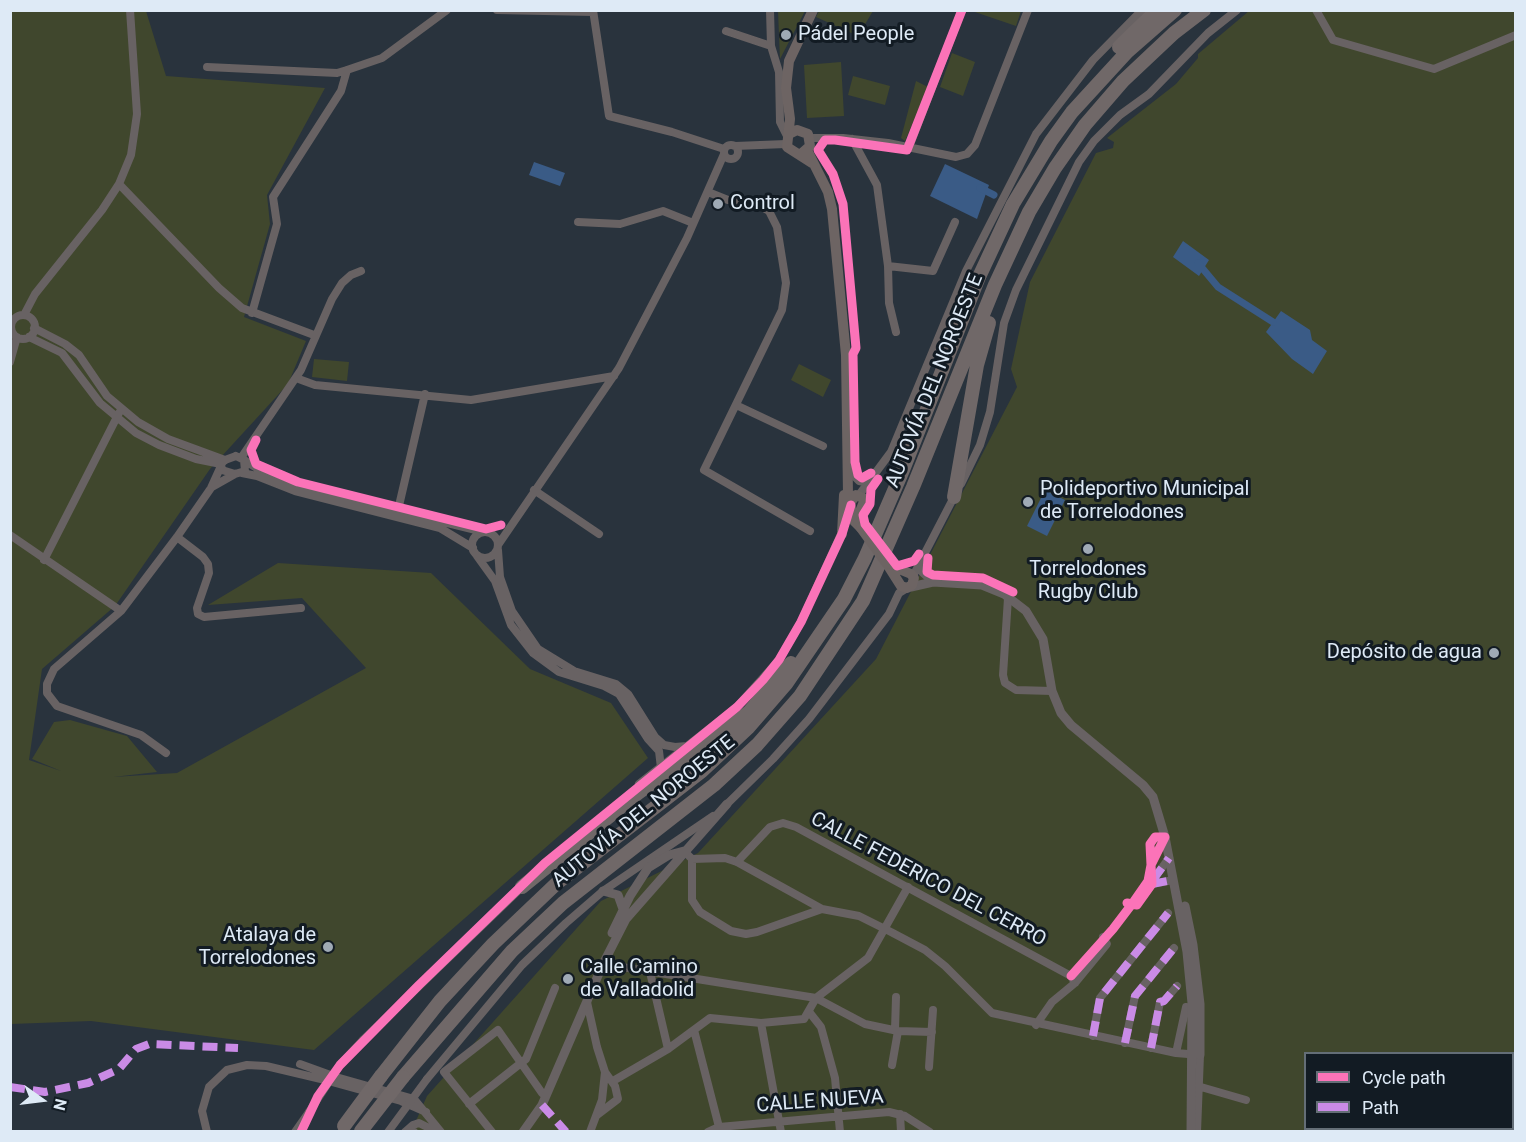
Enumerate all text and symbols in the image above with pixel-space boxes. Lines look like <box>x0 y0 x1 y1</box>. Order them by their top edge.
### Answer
place label: Pádel People <box>798 23 914 47</box>
marker: Pádel People <box>779 28 793 42</box>
place label: Control <box>730 192 795 216</box>
marker: Control <box>711 197 725 211</box>
street label: AUTOVÍA DEL NOROESTE <box>881 271 989 491</box>
place label: Polideportivo Municipal de Torrelodones <box>1040 478 1249 525</box>
marker: Polideportivo Municipal de Torrelodones <box>1021 495 1035 509</box>
marker: Torrelodones Rugby Club <box>1081 542 1095 556</box>
place label: Torrelodones Rugby Club <box>1029 558 1147 605</box>
place label: Depósito de agua <box>1327 641 1482 665</box>
marker: Depósito de agua <box>1487 646 1501 660</box>
street label: AUTOVÍA DEL NOROESTE <box>548 731 740 893</box>
street label: CALLE FEDERICO DEL CERRO <box>806 808 1050 952</box>
place label: Atalaya de Torrelodones <box>199 924 316 971</box>
marker: Atalaya de Torrelodones <box>321 940 335 954</box>
place label: Calle Camino de Valladolid <box>580 956 698 1003</box>
marker: Calle Camino de Valladolid <box>561 972 575 986</box>
legend <box>1304 1052 1514 1130</box>
text: Cycle path <box>1362 1067 1446 1088</box>
north arrow <box>12 1070 72 1130</box>
street label: CALLE NUEVA <box>756 1086 884 1118</box>
text: N <box>49 1097 71 1112</box>
text: Path <box>1362 1097 1399 1118</box>

